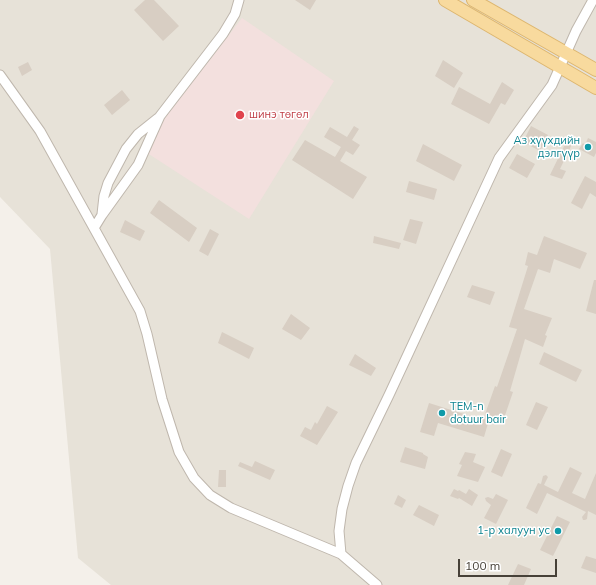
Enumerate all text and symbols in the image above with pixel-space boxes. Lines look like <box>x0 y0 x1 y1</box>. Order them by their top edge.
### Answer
place label: шинэ төгөл <box>249 108 309 122</box>
marker: шинэ төгөл <box>234 109 246 121</box>
place label: Аз хүүхдийн дэлгүүр <box>513 134 580 160</box>
marker: Аз хүүхдийн дэлгүүр <box>583 142 593 152</box>
place label: TEM-n dotuur bair <box>450 400 506 426</box>
marker: TEM-n dotuur bair <box>437 408 447 418</box>
place label: 1-р халуун ус <box>477 524 550 538</box>
marker: 1-р халуун ус <box>553 526 563 536</box>
scale bar <box>460 551 559 577</box>
text: 100 m <box>465 558 500 573</box>

